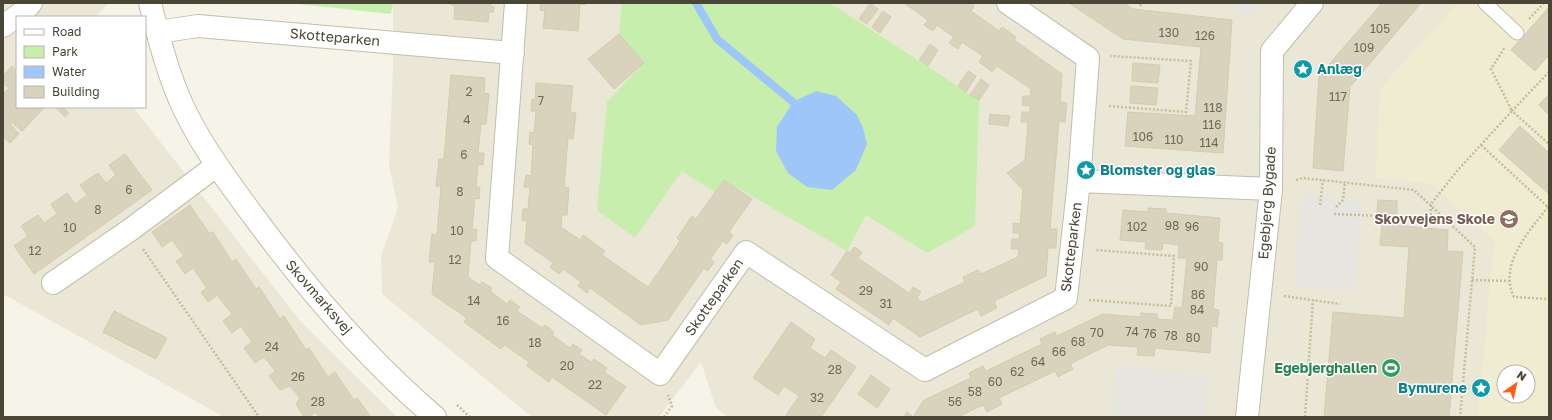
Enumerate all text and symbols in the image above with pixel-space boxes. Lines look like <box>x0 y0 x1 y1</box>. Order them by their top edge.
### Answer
legend <box>16 16 146 108</box>
house number: 105 <box>1370 21 1390 36</box>
text: Road <box>52 24 81 39</box>
street label: Skotteparken <box>289 24 381 49</box>
house number: 130 <box>1159 25 1179 40</box>
house number: 126 <box>1195 28 1215 43</box>
house number: 109 <box>1354 40 1374 55</box>
text: Park <box>52 44 78 59</box>
place icon: Anlæg <box>1292 58 1314 80</box>
place label: Anlæg <box>1317 60 1362 77</box>
text: Water <box>52 64 86 79</box>
text: Building <box>52 84 100 99</box>
house number: 2 <box>466 84 473 99</box>
house number: 117 <box>1329 89 1347 104</box>
house number: 7 <box>538 93 544 108</box>
house number: 118 <box>1204 100 1222 115</box>
house number: 4 <box>463 112 471 127</box>
house number: 116 <box>1203 117 1221 132</box>
house number: 106 <box>1133 129 1153 144</box>
house number: 110 <box>1164 132 1184 147</box>
house number: 114 <box>1200 135 1218 150</box>
street label: Egebjerg Bygade <box>1254 146 1279 260</box>
house number: 6 <box>460 147 468 162</box>
place icon: Blomster og glas <box>1075 159 1097 181</box>
place label: Blomster og glas <box>1100 161 1216 178</box>
house number: 6 <box>125 182 133 197</box>
house number: 8 <box>456 184 464 199</box>
street label: Skotteparken <box>1057 201 1084 293</box>
house number: 8 <box>94 202 102 217</box>
school or university icon: Skovvejens Skole <box>1498 208 1520 230</box>
place label: Skovvejens Skole <box>1374 210 1495 227</box>
house number: 98 <box>1165 218 1179 233</box>
house number: 102 <box>1127 219 1147 234</box>
house number: 96 <box>1185 219 1199 234</box>
house number: 10 <box>63 220 77 235</box>
house number: 10 <box>450 223 464 238</box>
house number: 12 <box>29 243 41 258</box>
house number: 12 <box>449 252 461 267</box>
street label: Skotteparken <box>681 255 747 339</box>
street label: Skovmarksvej <box>282 256 356 337</box>
house number: 90 <box>1194 259 1208 274</box>
house number: 29 <box>859 283 873 298</box>
house number: 86 <box>1191 287 1205 302</box>
house number: 14 <box>467 293 481 308</box>
house number: 31 <box>880 296 893 311</box>
house number: 84 <box>1190 302 1204 317</box>
house number: 16 <box>496 313 510 328</box>
house number: 74 <box>1125 324 1139 339</box>
house number: 70 <box>1090 325 1104 340</box>
house number: 76 <box>1143 326 1157 341</box>
house number: 78 <box>1164 328 1178 343</box>
house number: 80 <box>1186 330 1200 345</box>
house number: 68 <box>1071 334 1085 349</box>
house number: 18 <box>528 335 542 350</box>
house number: 24 <box>265 339 279 354</box>
house number: 66 <box>1052 344 1066 359</box>
house number: 64 <box>1031 354 1045 369</box>
sports icon: Egebjerghallen <box>1380 357 1402 379</box>
house number: 20 <box>560 358 574 373</box>
place label: Egebjerghallen <box>1274 359 1377 376</box>
house number: 28 <box>828 362 842 377</box>
house number: 62 <box>1010 364 1024 379</box>
north arrow <box>1496 364 1536 404</box>
text: N <box>1515 368 1529 383</box>
house number: 26 <box>291 369 305 384</box>
house number: 60 <box>988 374 1002 389</box>
house number: 22 <box>588 377 602 392</box>
place icon: Bymurene <box>1470 377 1492 399</box>
place label: Bymurene <box>1398 379 1467 396</box>
house number: 58 <box>968 384 982 399</box>
house number: 32 <box>810 390 824 405</box>
house number: 28 <box>311 394 325 409</box>
house number: 56 <box>948 394 962 409</box>

